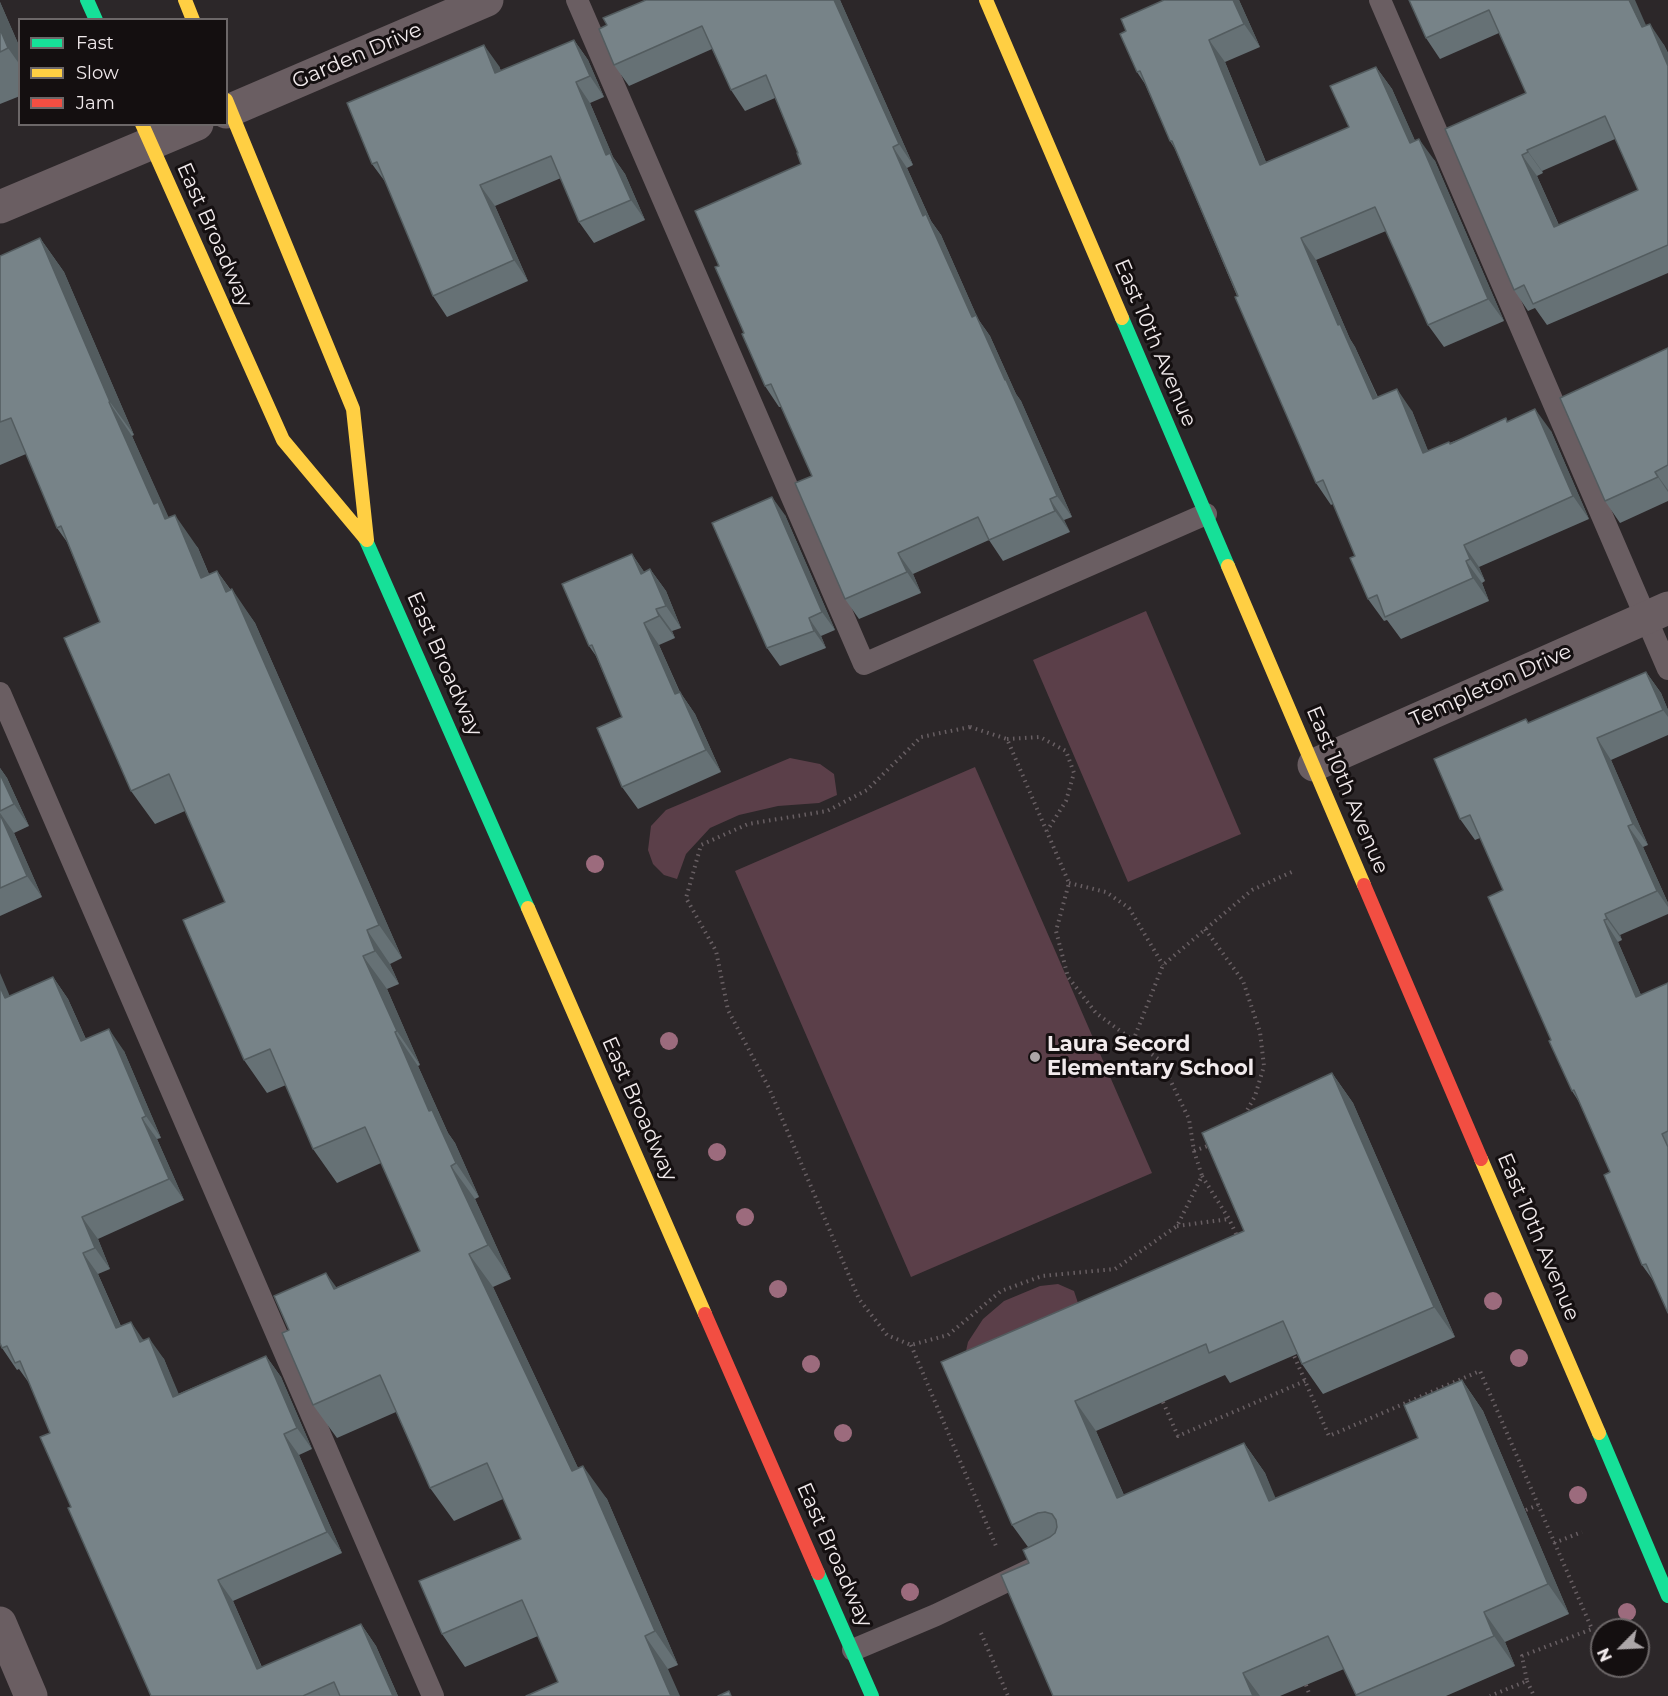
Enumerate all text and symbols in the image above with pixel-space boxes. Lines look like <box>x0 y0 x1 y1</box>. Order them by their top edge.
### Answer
street label: Garden Drive <box>288 17 426 95</box>
legend <box>18 18 228 126</box>
text: Fast <box>76 32 114 54</box>
text: Slow <box>76 62 119 84</box>
text: Jam <box>76 92 115 114</box>
street label: East Broadway <box>171 159 257 311</box>
street label: East 10th Avenue <box>1108 255 1202 431</box>
street label: East Broadway <box>401 588 487 740</box>
street label: Templeton Drive <box>1406 639 1576 733</box>
street label: East 10th Avenue <box>1300 702 1394 878</box>
place label: Laura Secord Elementary School <box>1047 1032 1254 1082</box>
street label: East Broadway <box>596 1033 682 1185</box>
marker: Laura Secord Elementary School <box>1028 1050 1042 1064</box>
street label: East 10th Avenue <box>1491 1149 1585 1325</box>
street label: East Broadway <box>791 1479 877 1631</box>
north arrow <box>1590 1618 1650 1678</box>
text: N <box>1594 1645 1616 1664</box>

